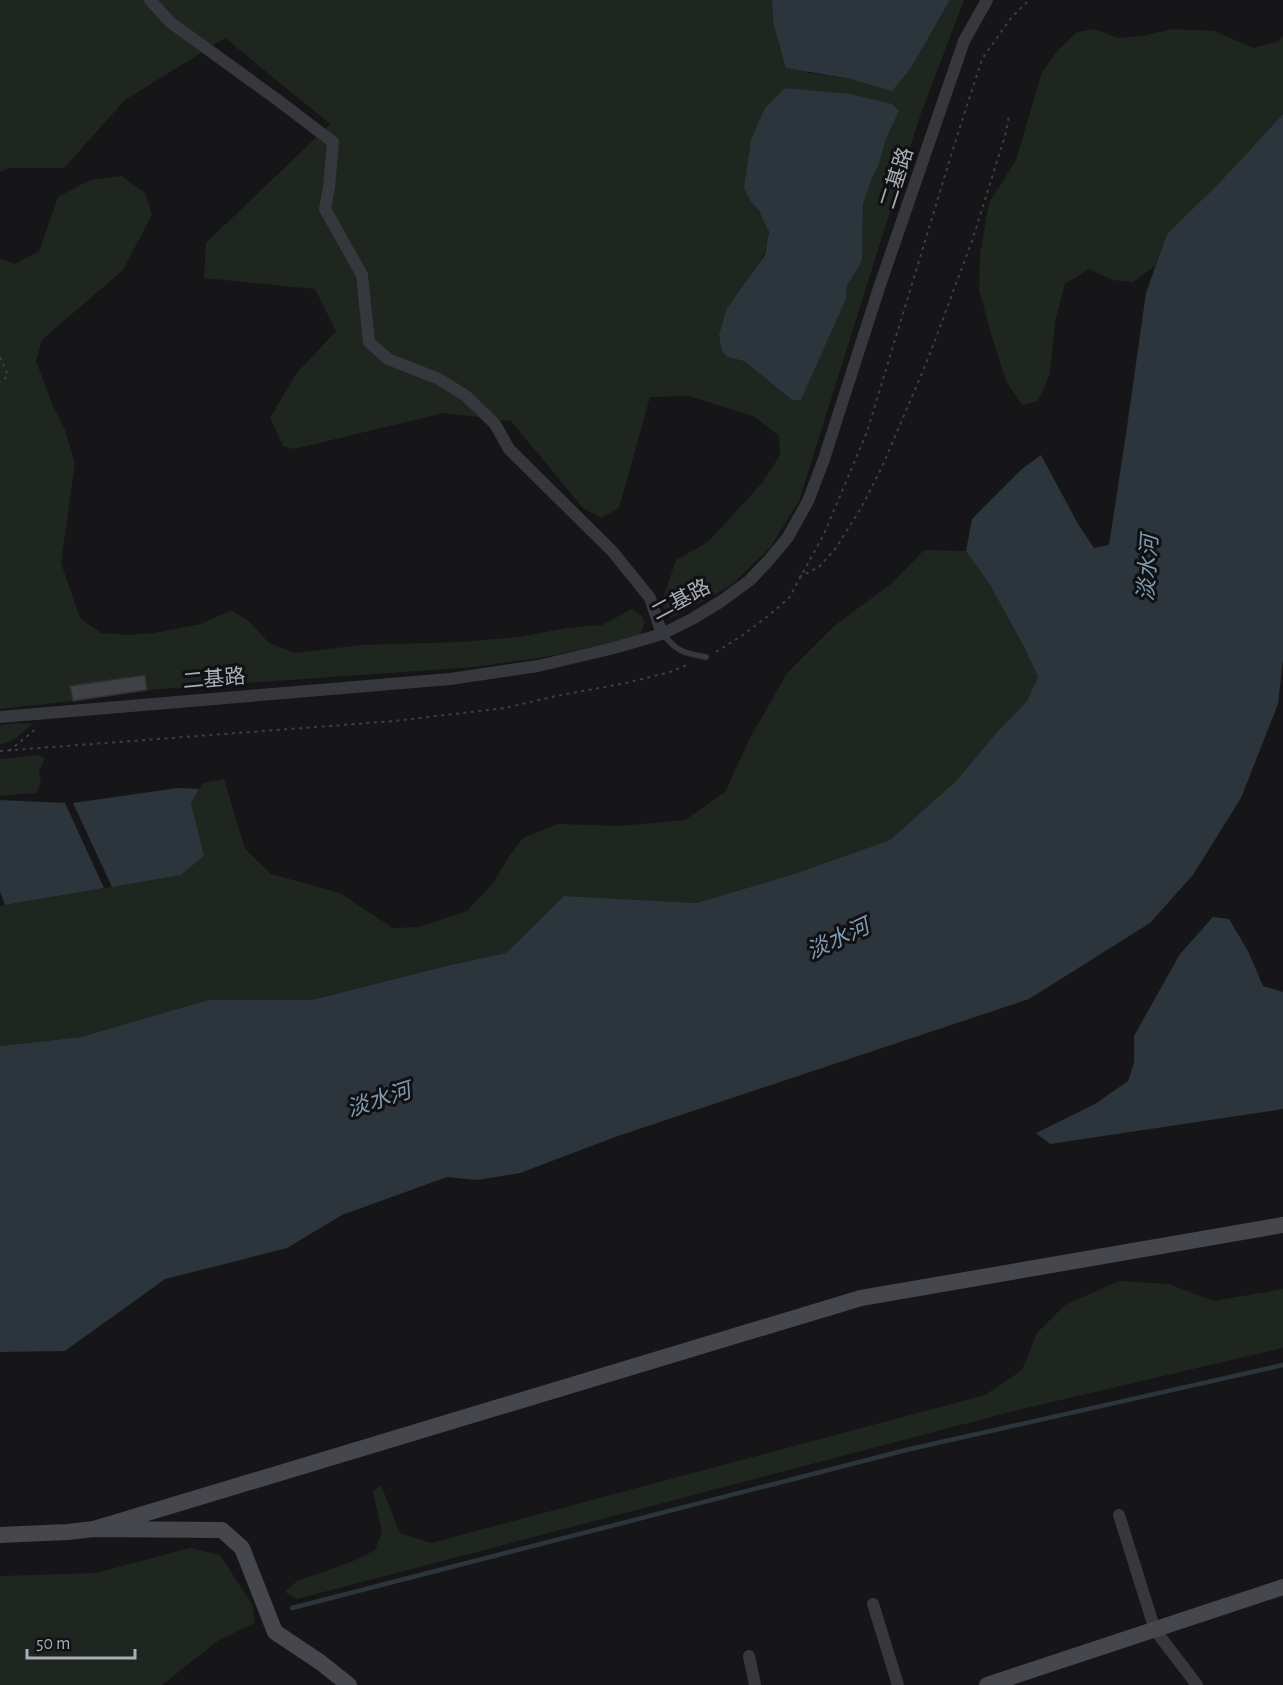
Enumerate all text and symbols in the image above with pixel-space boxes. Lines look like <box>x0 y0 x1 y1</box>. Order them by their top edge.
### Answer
street label: 二基路 <box>876 144 917 211</box>
water label: 淡水河 <box>1134 530 1162 602</box>
street label: 二基路 <box>648 575 714 624</box>
street label: 二基路 <box>182 665 246 692</box>
water label: 淡水河 <box>803 912 876 963</box>
water label: 淡水河 <box>344 1077 418 1121</box>
scale bar <box>27 1622 135 1660</box>
text: 50 m <box>36 1635 70 1653</box>

